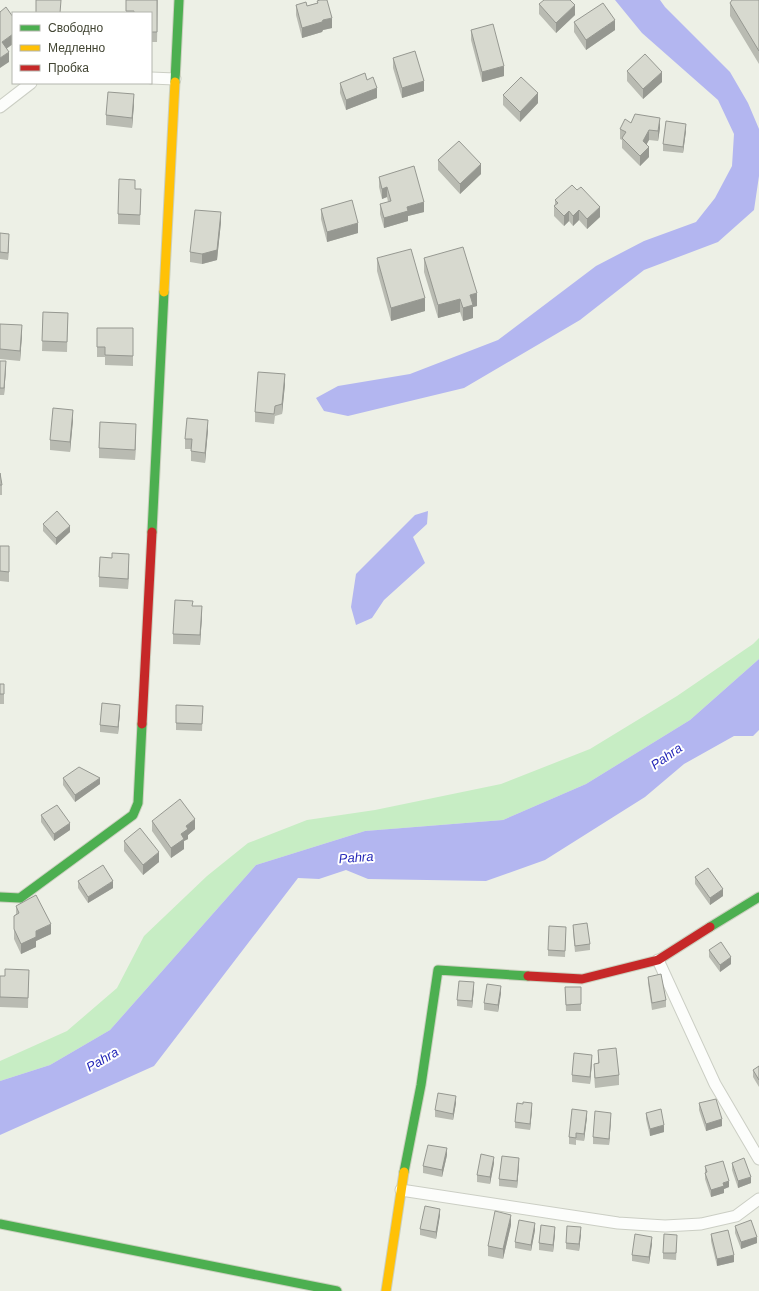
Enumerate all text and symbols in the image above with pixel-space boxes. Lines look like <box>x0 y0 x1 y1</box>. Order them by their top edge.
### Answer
legend <box>12 12 152 84</box>
text: Свободно <box>48 21 103 35</box>
text: Медленно <box>48 41 105 55</box>
text: Пробка <box>48 61 89 75</box>
water label: Pahra <box>648 740 685 773</box>
water label: Pahra <box>338 849 374 866</box>
water label: Pahra <box>83 1044 121 1075</box>

